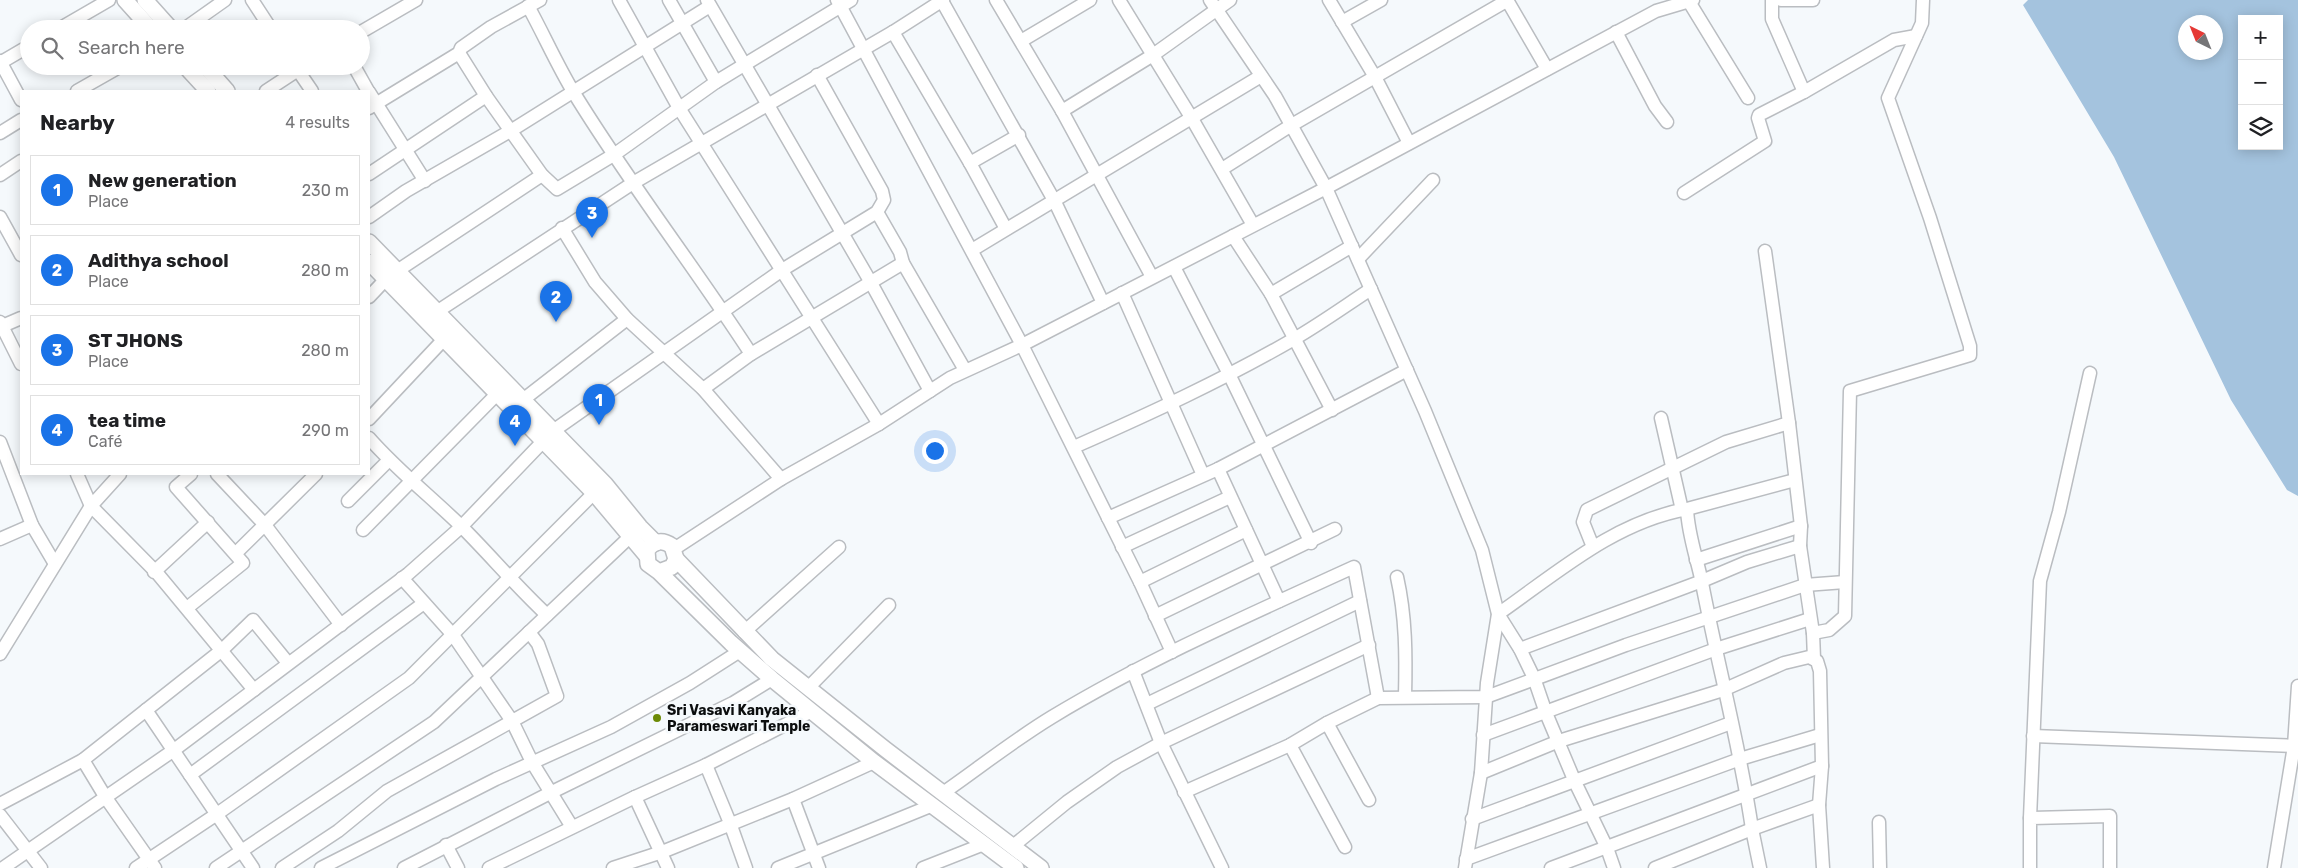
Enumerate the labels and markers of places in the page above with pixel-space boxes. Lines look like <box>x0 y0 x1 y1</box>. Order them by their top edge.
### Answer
pin: 3 <box>576 197 608 238</box>
pin: 2 <box>540 281 572 322</box>
pin: 1 <box>583 384 615 425</box>
pin: 4 <box>499 405 531 446</box>
place label: Sri Vasavi Kanyaka Parameswari Temple <box>667 702 810 735</box>
marker: Sri Vasavi Kanyaka Parameswari Temple <box>651 712 663 724</box>

